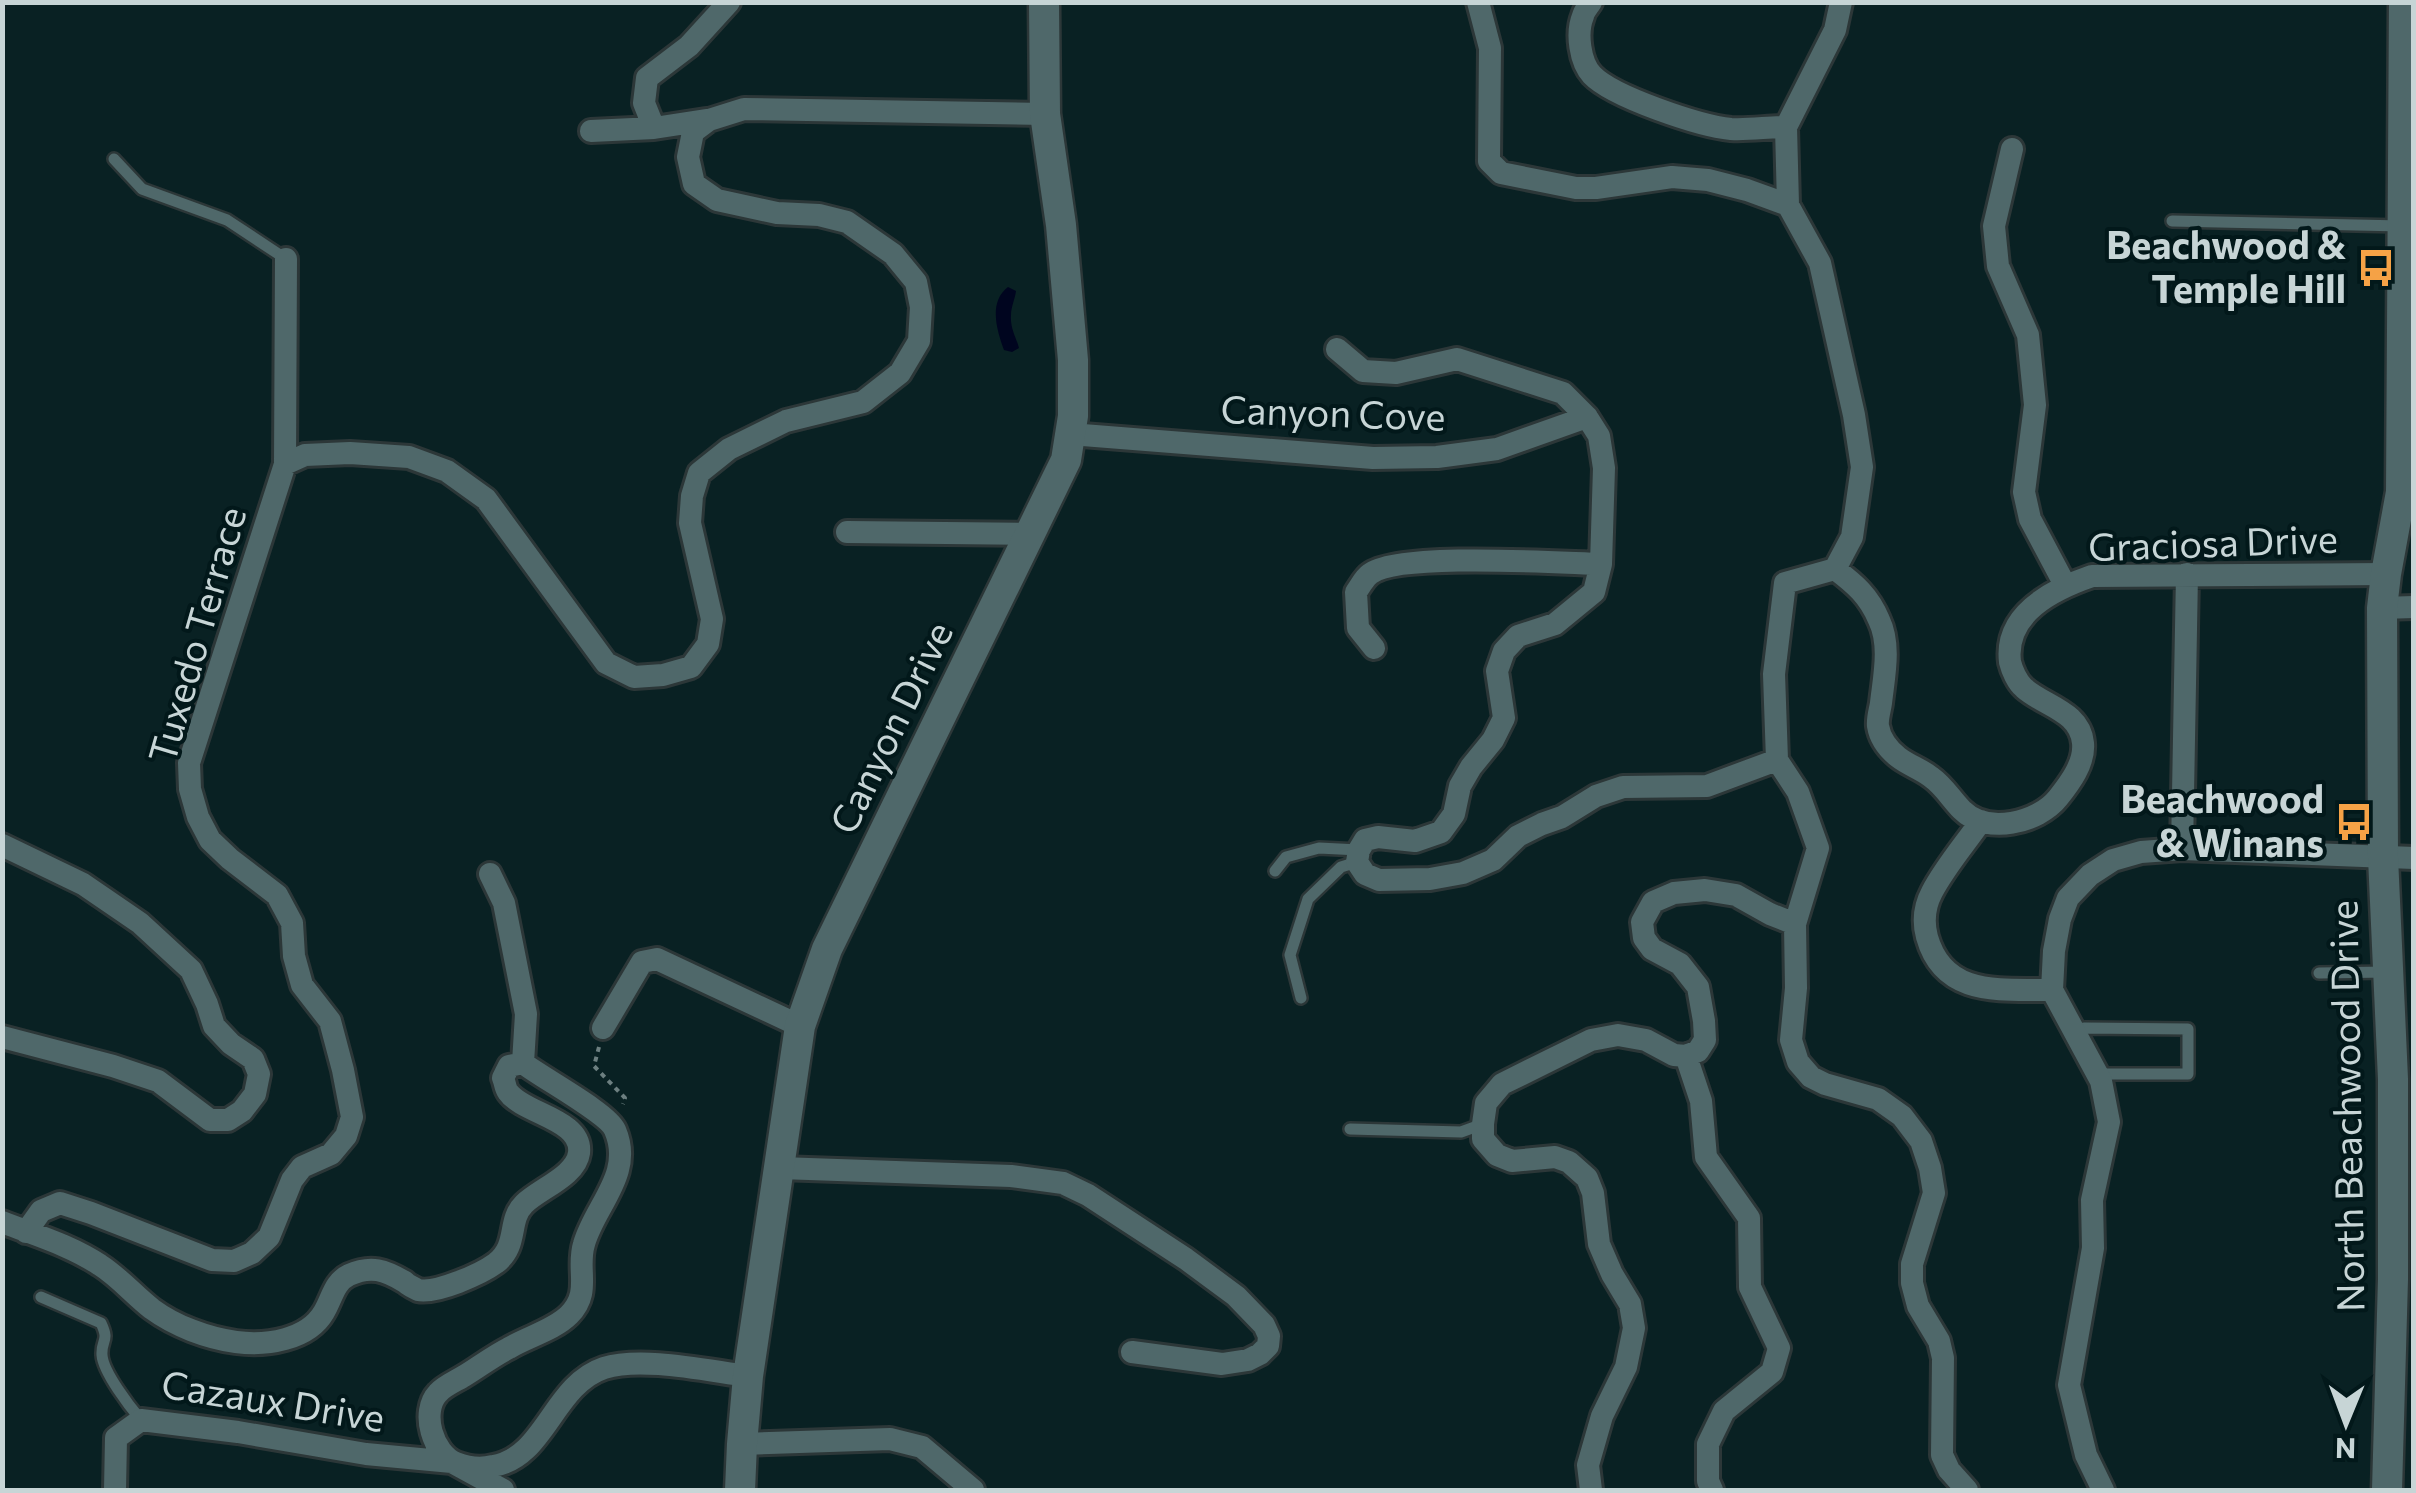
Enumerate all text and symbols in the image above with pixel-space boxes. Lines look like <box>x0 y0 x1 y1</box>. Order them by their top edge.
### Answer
place label: Beachwood & Temple Hill <box>2106 220 2346 311</box>
bus stop icon: Beachwood & Temple Hill <box>2355 247 2397 289</box>
street label: Canyon Cove <box>1220 384 1446 439</box>
street label: Tuxedo Terrace <box>137 501 255 768</box>
street label: Graciosa Drive <box>2087 514 2338 569</box>
street label: Canyon Drive <box>818 613 961 840</box>
place label: Beachwood & Winans <box>2121 774 2324 865</box>
bus stop icon: Beachwood & Winans <box>2333 801 2375 843</box>
street label: North Beachwood Drive <box>2318 900 2373 1312</box>
street label: Cazaux Drive <box>159 1359 388 1440</box>
north arrow <box>2296 1373 2396 1473</box>
text: N <box>2335 1432 2356 1466</box>

